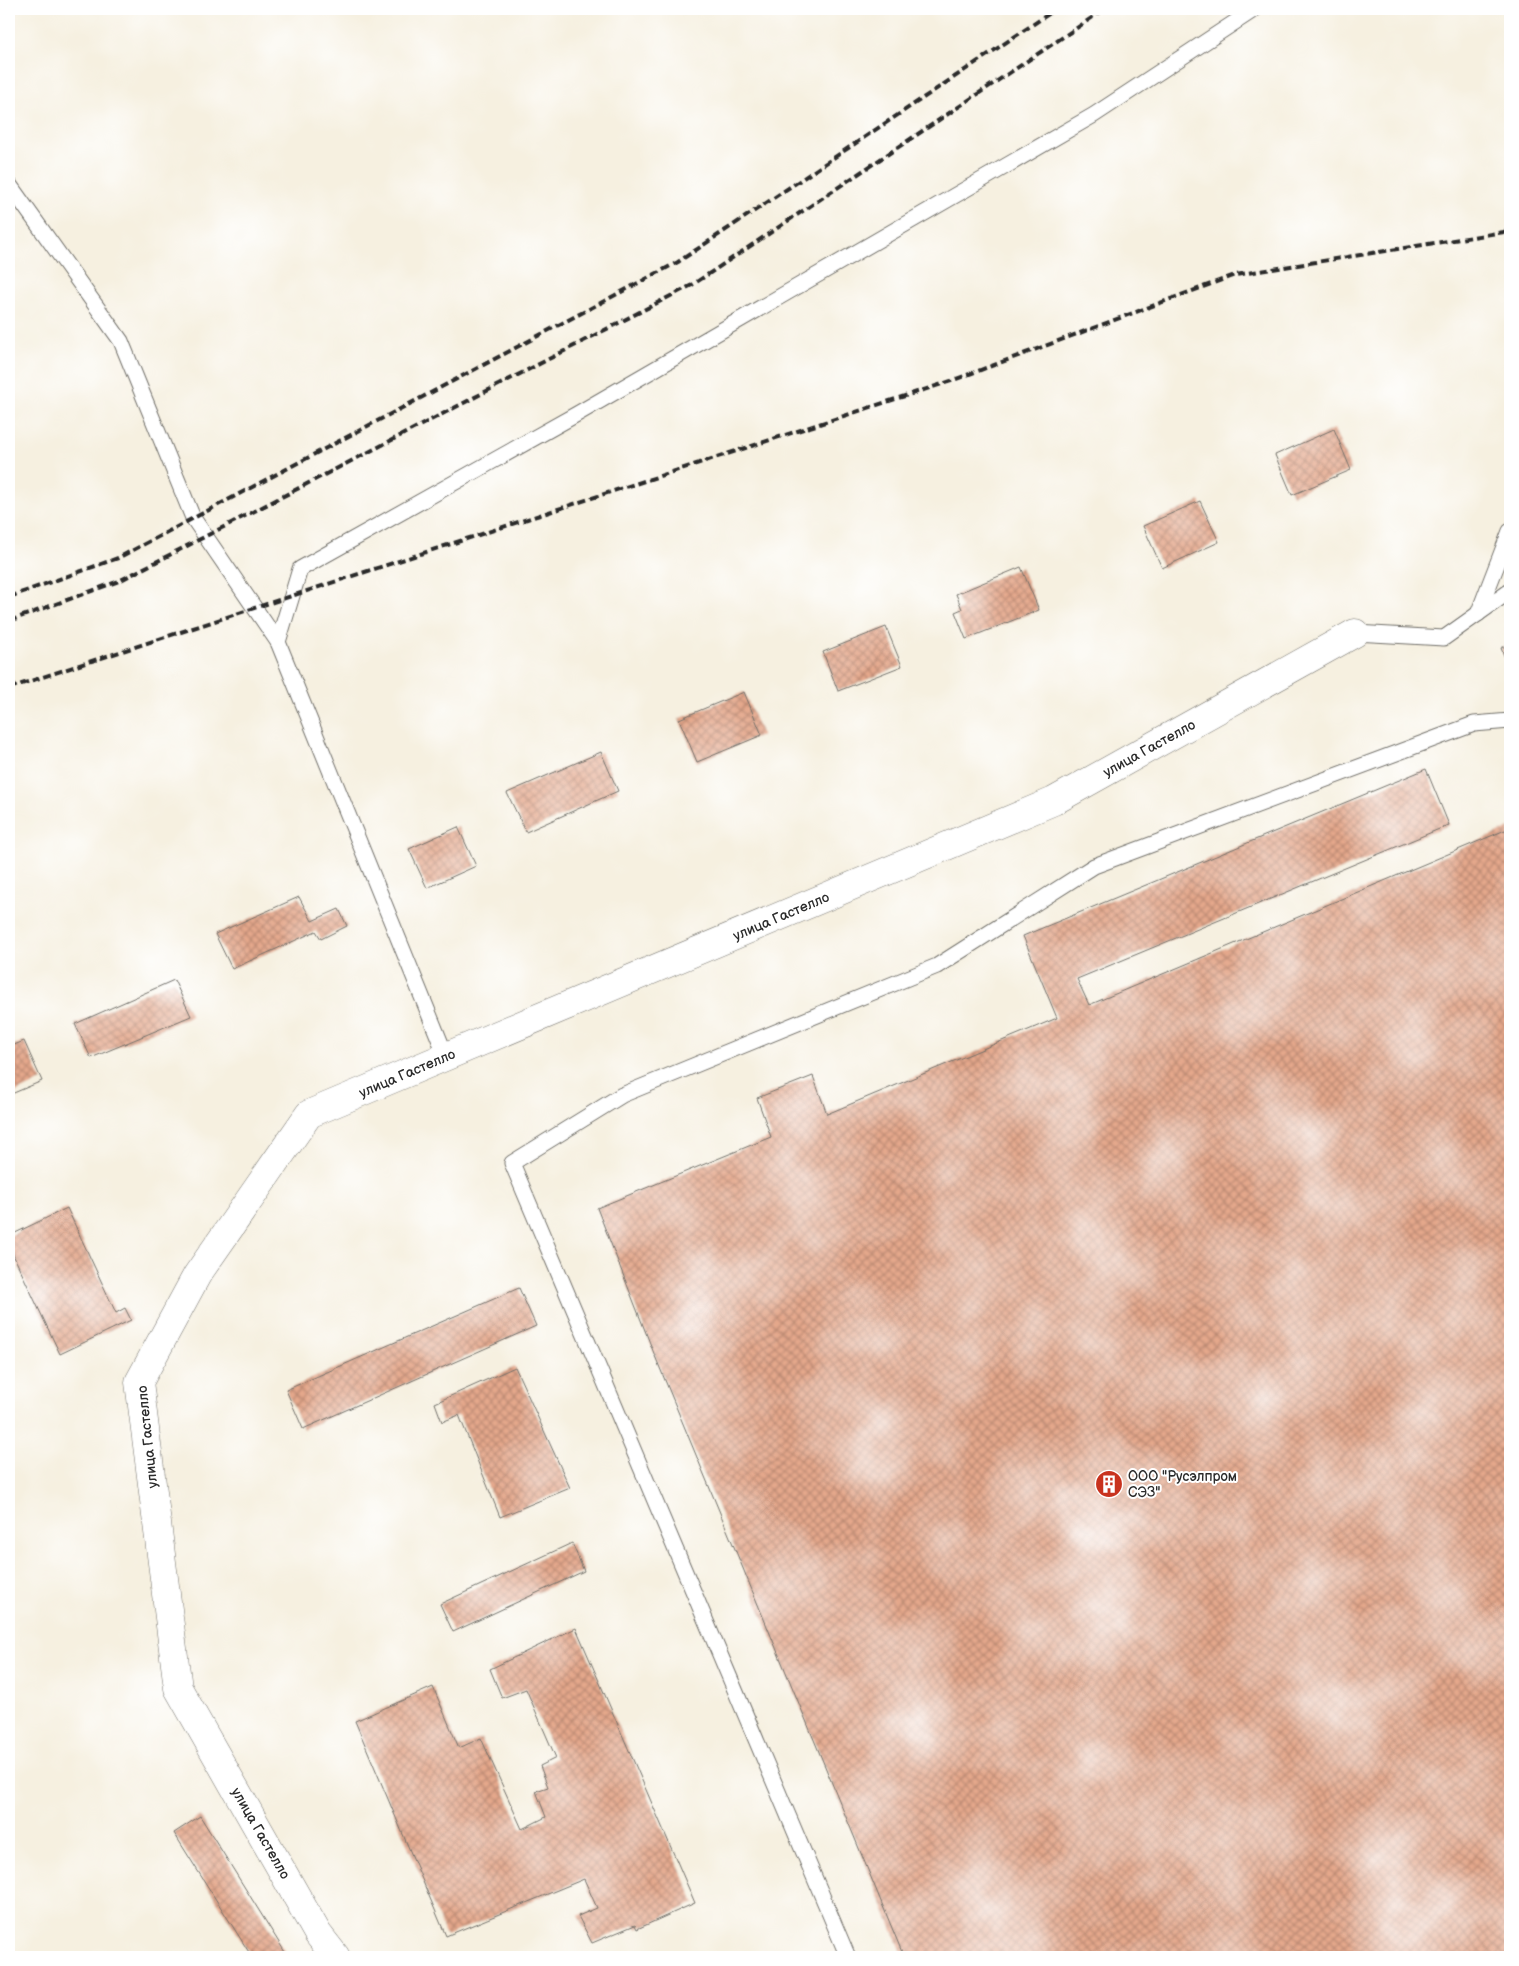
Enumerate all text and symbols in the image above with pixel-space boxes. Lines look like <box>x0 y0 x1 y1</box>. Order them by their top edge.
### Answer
street label: улица Гастелло <box>1100 716 1198 781</box>
street label: улица Гастелло <box>731 889 832 944</box>
street label: улица Гастелло <box>357 1046 458 1101</box>
street label: улица Гастелло <box>134 1385 161 1489</box>
place label: ООО "Русэлпром СЭЗ" <box>1128 1468 1237 1501</box>
building icon: ООО "Русэлпром СЭЗ" <box>1094 1469 1124 1499</box>
street label: улица Гастелло <box>227 1784 294 1882</box>

